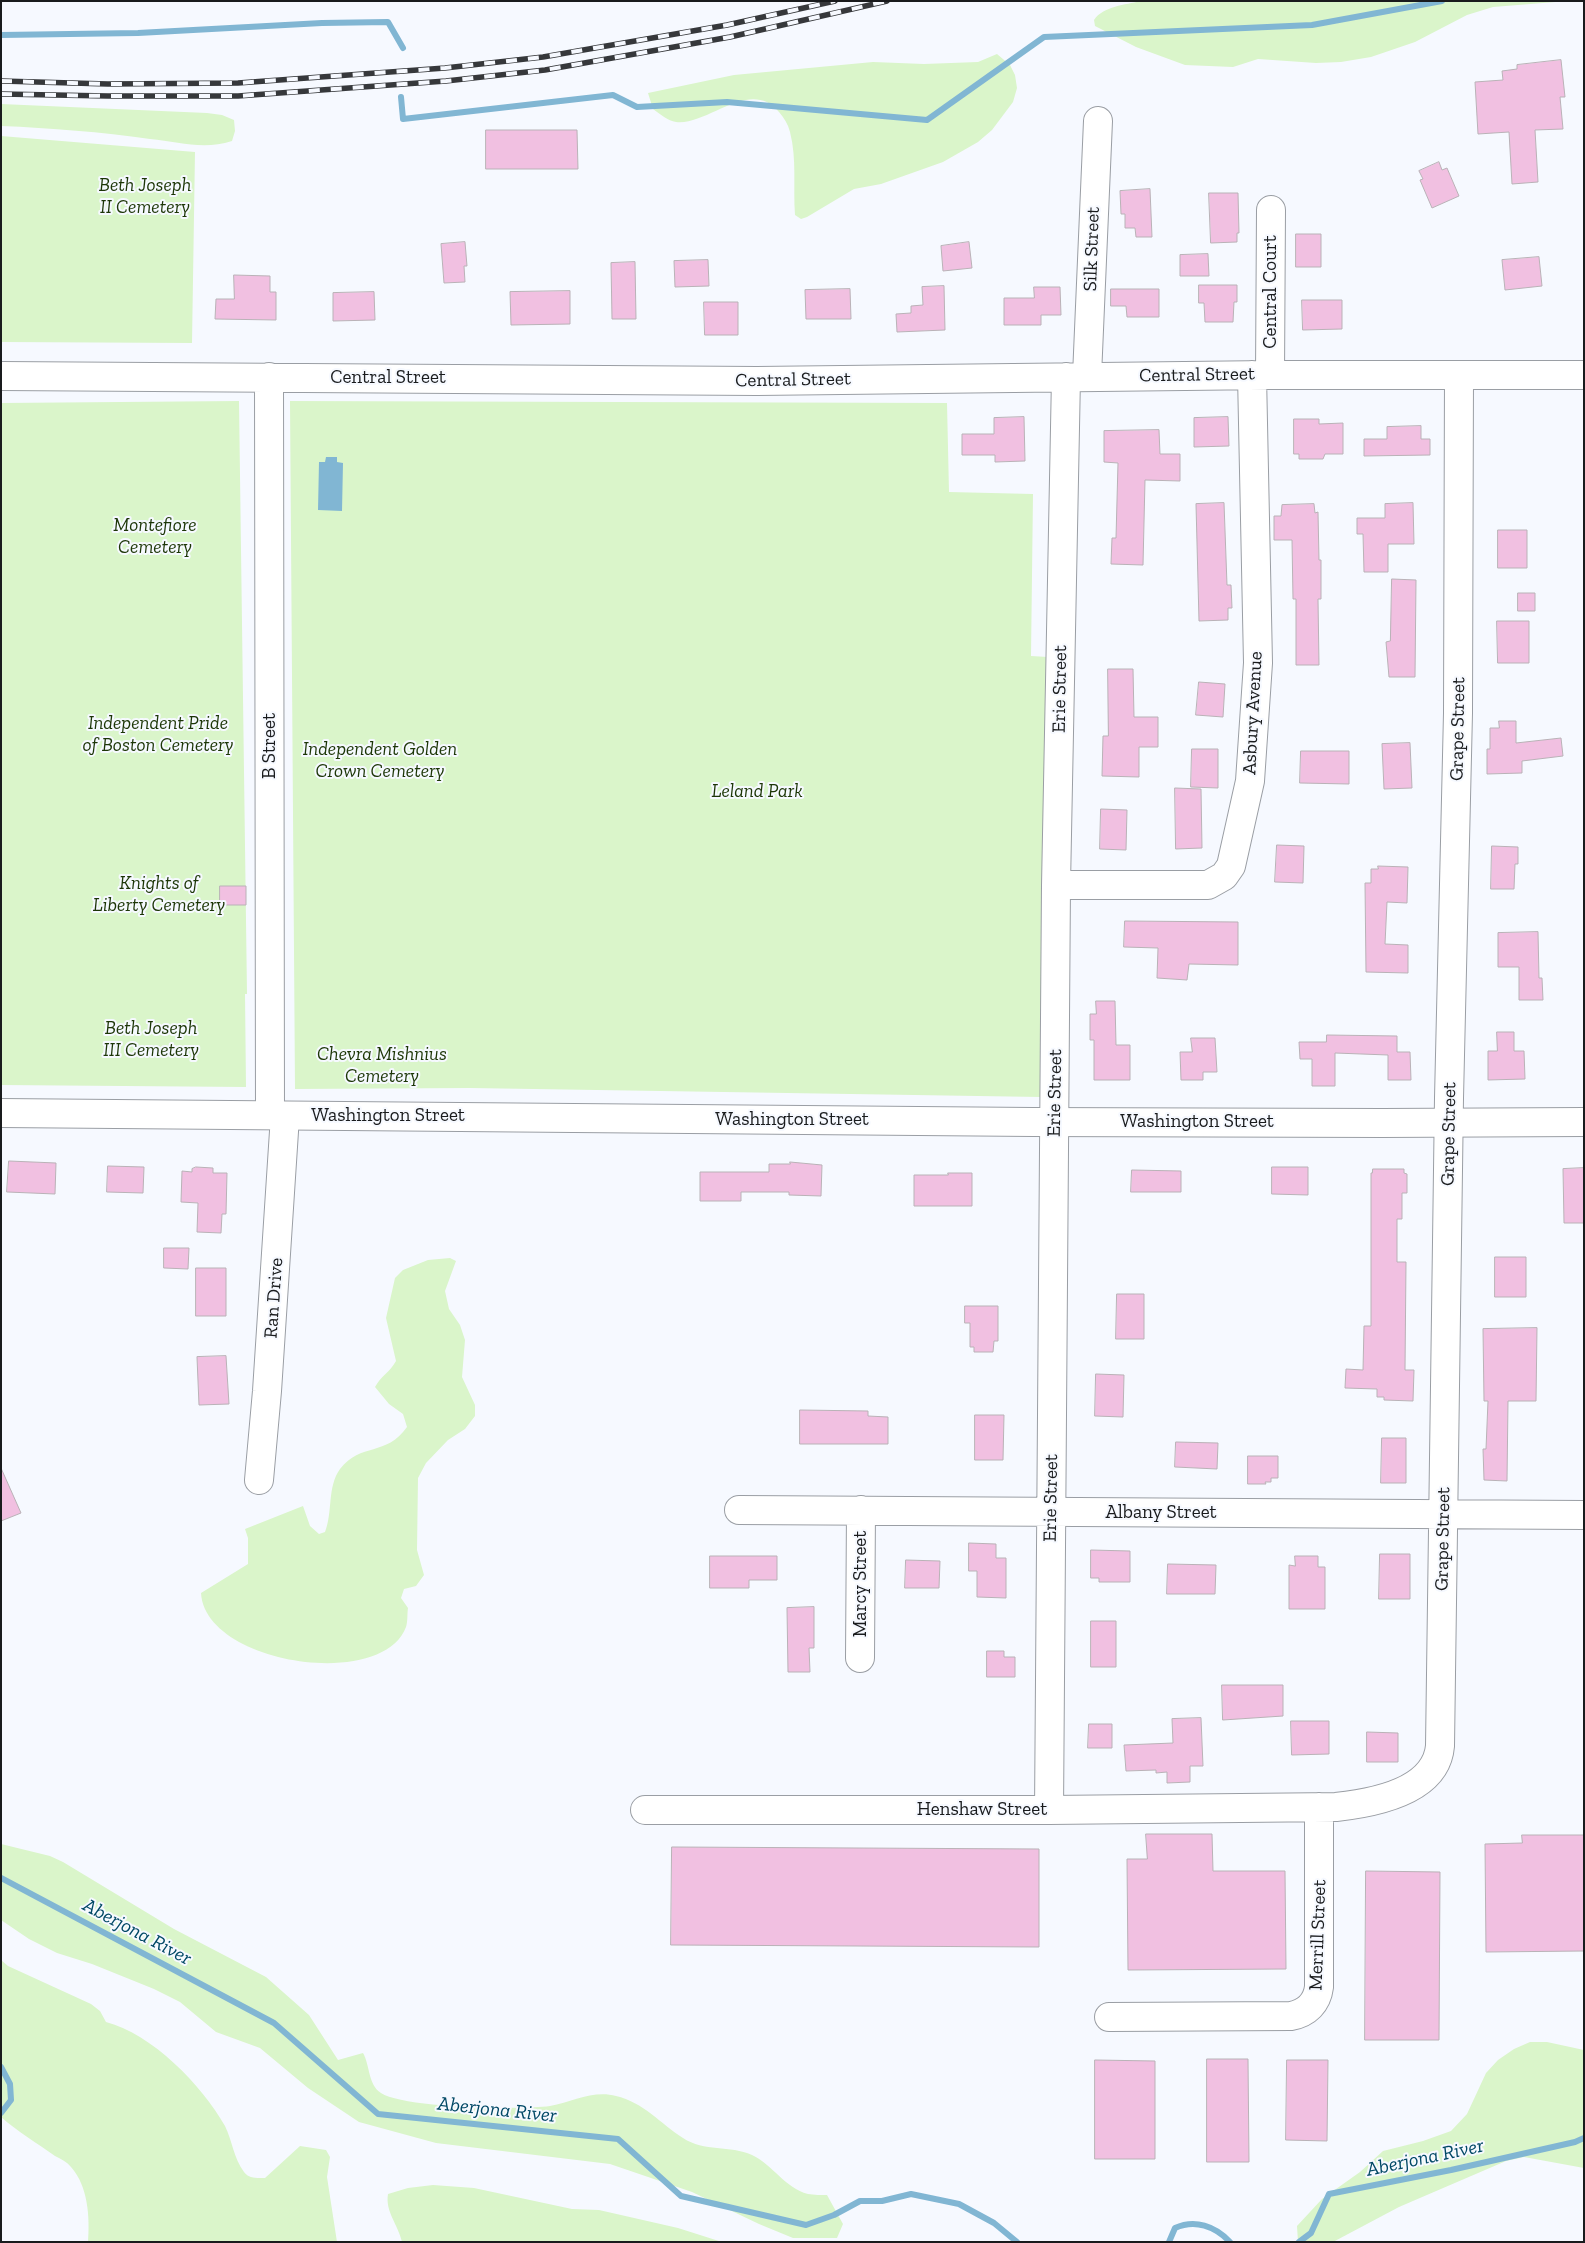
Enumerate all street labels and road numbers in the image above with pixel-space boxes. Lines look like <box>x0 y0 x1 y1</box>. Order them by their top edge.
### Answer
street label: Silk Street <box>1079 206 1105 292</box>
street label: Central Court <box>1260 235 1282 349</box>
street label: Central Street <box>1139 363 1255 387</box>
street label: Central Street <box>330 367 446 389</box>
street label: Central Street <box>735 368 851 392</box>
street label: Erie Street <box>1048 645 1072 733</box>
street label: Asbury Avenue <box>1238 651 1268 775</box>
street label: Grape Street <box>1446 677 1470 781</box>
street label: B Street <box>259 713 281 779</box>
street label: Erie Street <box>1043 1049 1067 1137</box>
street label: Grape Street <box>1437 1082 1461 1186</box>
street label: Washington Street <box>311 1105 465 1127</box>
street label: Washington Street <box>715 1109 869 1131</box>
street label: Washington Street <box>1120 1111 1274 1133</box>
street label: Ran Drive <box>260 1257 288 1339</box>
street label: Erie Street <box>1039 1454 1063 1542</box>
street label: Grape Street <box>1431 1487 1455 1591</box>
street label: Albany Street <box>1105 1502 1217 1524</box>
street label: Marcy Street <box>850 1531 872 1637</box>
street label: Henshaw Street <box>917 1799 1047 1821</box>
street label: Merrill Street <box>1305 1879 1331 1991</box>

